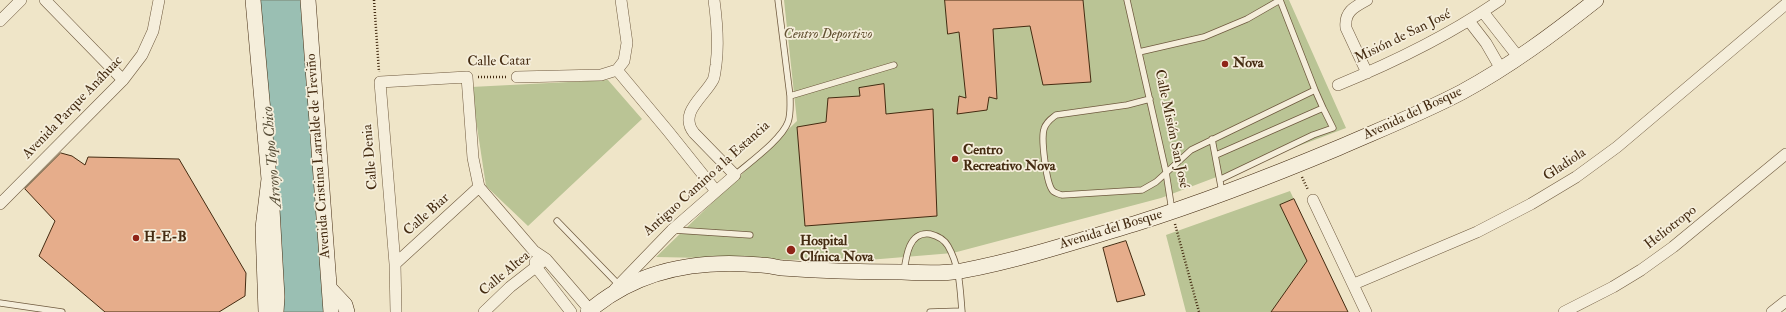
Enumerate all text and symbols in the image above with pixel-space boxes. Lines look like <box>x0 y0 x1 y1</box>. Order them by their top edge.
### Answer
street label: Misión de San José <box>1352 6 1454 68</box>
park label: Centro Deportivo <box>784 27 872 43</box>
street label: Avenida Parque Anáhuac <box>19 53 127 163</box>
street label: Avenida Cristina Larralde de Treviño <box>303 53 335 259</box>
street label: Calle Catar <box>467 53 531 71</box>
place label: Nova <box>1233 56 1264 72</box>
marker: Nova <box>1220 59 1230 69</box>
street label: Calle Misión San José <box>1150 68 1192 190</box>
street label: Avenida del Bosque <box>1361 84 1465 144</box>
water label: Arroyo Topo Chico <box>260 106 286 208</box>
street label: Antiguo Camino a la Estancia <box>640 118 774 240</box>
street label: Calle Denia <box>360 123 382 191</box>
place label: Centro Recreativo Nova <box>963 143 1056 176</box>
street label: Gladiola <box>1541 145 1589 185</box>
marker: Centro Recreativo Nova <box>950 154 960 164</box>
street label: Calle Biar <box>401 190 453 240</box>
street label: Heliotropo <box>1642 202 1700 254</box>
street label: Avenida del Bosque <box>1057 206 1165 254</box>
place label: H-E-B <box>144 230 187 246</box>
marker: H-E-B <box>131 233 141 243</box>
place label: Hospital Clínica Nova <box>800 234 873 266</box>
marker: Hospital Clínica Nova <box>785 244 797 256</box>
street label: Calle Altea <box>476 248 534 300</box>

